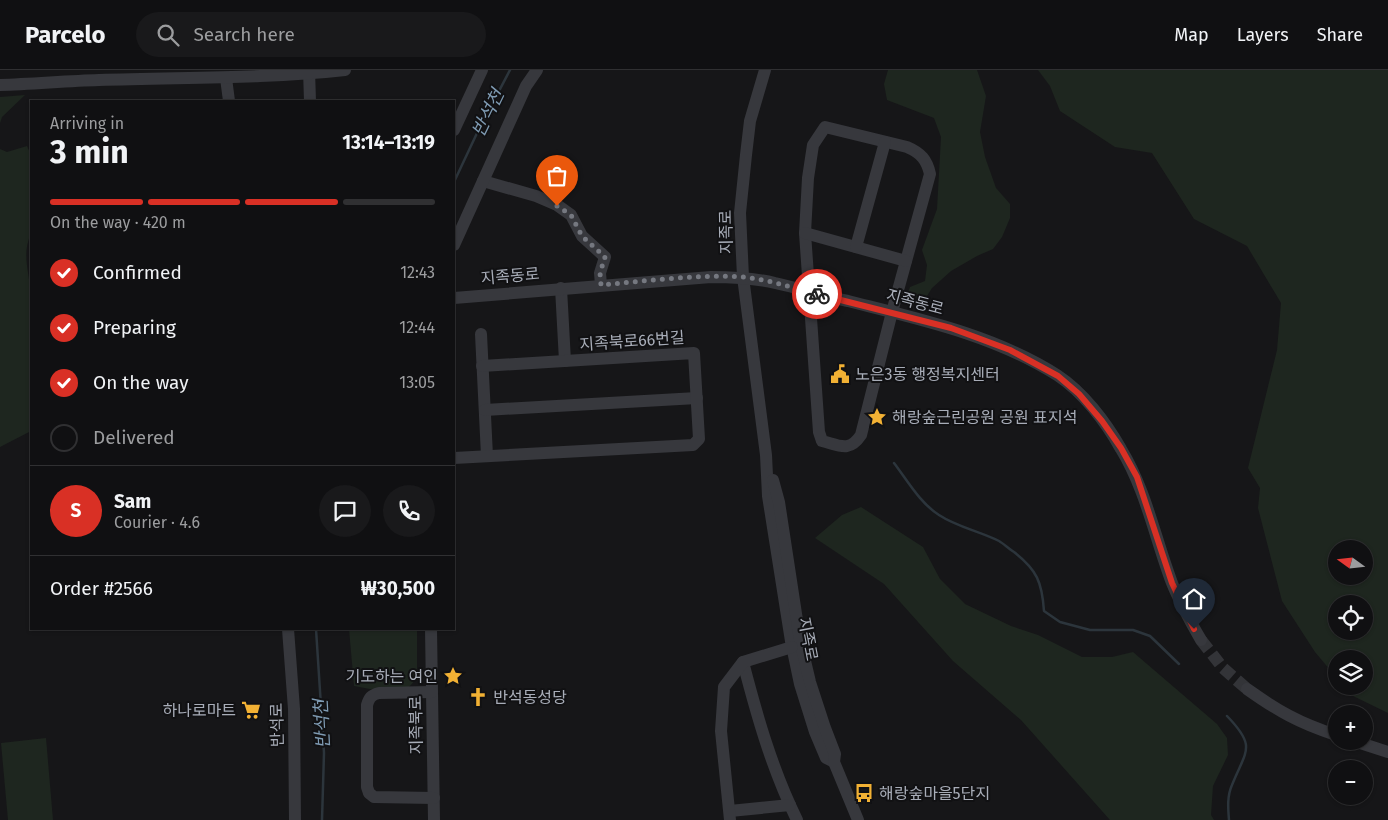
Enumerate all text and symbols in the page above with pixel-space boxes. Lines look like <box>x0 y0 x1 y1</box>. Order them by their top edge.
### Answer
search box <box>136 12 486 57</box>
text: Parcelo <box>25 21 106 49</box>
icon: search <box>154 21 182 49</box>
text: Search here <box>194 23 295 46</box>
text: Map <box>1174 24 1209 46</box>
text: Layers <box>1237 24 1289 46</box>
text: Share <box>1317 24 1363 46</box>
water label: 반석천 <box>467 84 510 140</box>
text: Arriving in <box>50 114 124 133</box>
text: 13:14–13:19 <box>342 131 435 154</box>
text: 3 min <box>50 133 129 171</box>
pin <box>536 155 578 206</box>
icon: bag <box>543 162 571 190</box>
street label: 지족로 <box>716 209 736 254</box>
text: On the way · 420 m <box>50 213 186 232</box>
icon: check <box>50 259 78 287</box>
text: Confirmed <box>93 261 182 284</box>
text: 12:43 <box>400 263 435 282</box>
street label: 지족동로 <box>480 264 540 288</box>
courier <box>792 269 842 319</box>
icon: bike <box>803 280 831 308</box>
street label: 지족동로 <box>884 285 946 319</box>
icon: check <box>50 314 78 342</box>
text: Preparing <box>93 316 176 339</box>
text: 12:44 <box>399 318 435 337</box>
street label: 지족북로66번길 <box>579 328 685 354</box>
public building icon: 노은3동 행정복지센터 <box>829 363 851 385</box>
place label: 노은3동 행정복지센터 <box>855 365 1000 384</box>
icon: check <box>50 369 78 397</box>
text: On the way <box>93 371 189 394</box>
text: 13:05 <box>399 373 435 392</box>
place icon: 해랑숲근린공원 공원 표지석 <box>866 406 888 428</box>
place label: 해랑숲근린공원 공원 표지석 <box>892 408 1077 427</box>
text: Delivered <box>93 426 175 449</box>
button: chat <box>319 485 371 537</box>
button: phone <box>383 485 435 537</box>
text: Sam <box>114 490 151 513</box>
text: S <box>71 499 81 522</box>
text: Courier · 4.6 <box>114 513 200 532</box>
north arrow <box>1328 540 1372 585</box>
map controls <box>1328 540 1373 805</box>
text: Order #2566 <box>50 577 153 600</box>
text: ₩30,500 <box>361 577 435 600</box>
pin <box>1173 578 1215 629</box>
icon: home <box>1180 585 1208 613</box>
button: locate <box>1328 595 1373 640</box>
street label: 지족로 <box>794 616 822 663</box>
button: layers <box>1328 650 1373 695</box>
place icon: 기도하는 여인 <box>442 665 464 687</box>
place label: 기도하는 여인 <box>345 667 438 686</box>
church icon: 반석동성당 <box>467 686 489 708</box>
place label: 반석동성당 <box>493 688 567 707</box>
street label: 지족북로 <box>406 695 426 755</box>
water label: 반석천 <box>310 696 334 749</box>
supermarket icon: 하나로마트 <box>240 699 262 721</box>
place label: 하나로마트 <box>162 701 236 720</box>
street label: 반석로 <box>267 702 287 747</box>
button: + <box>1328 705 1373 750</box>
button: − <box>1328 760 1373 805</box>
bus stop icon: 해랑숲마을5단지 <box>853 782 875 804</box>
place label: 해랑숲마을5단지 <box>879 784 990 803</box>

